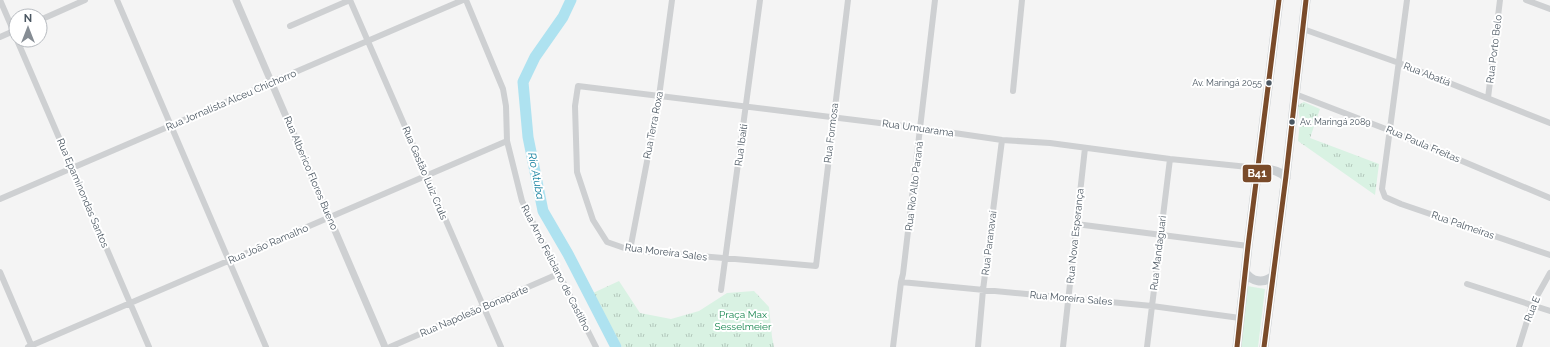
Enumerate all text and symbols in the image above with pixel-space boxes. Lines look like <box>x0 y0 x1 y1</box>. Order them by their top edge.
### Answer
north arrow <box>8 8 48 48</box>
text: N <box>24 12 32 25</box>
street label: Rua Porto Belo <box>1484 14 1504 84</box>
street label: Rua Abatiá <box>1402 60 1452 88</box>
street label: Rua Jornalista Alceu Chichorro <box>164 67 298 133</box>
place label: Av. Maringá 2055 <box>1192 78 1262 88</box>
marker: Av. Maringá 2055 <box>1264 78 1274 88</box>
street label: Rua Terra Roxa <box>641 90 665 160</box>
street label: Rua Formosa <box>822 102 840 164</box>
street label: Rua Alberico Flores Bueno <box>282 114 340 232</box>
marker: Av. Maringá 2089 <box>1287 117 1297 127</box>
place label: Av. Maringá 2089 <box>1300 117 1371 127</box>
street label: Rua Umuarama <box>882 118 954 138</box>
street label: Rua Ibaiti <box>733 123 749 167</box>
street label: Rua Paula Freitas <box>1384 123 1462 165</box>
street label: Rua Gastão Luiz Cruls <box>400 125 450 222</box>
street label: Rua Epaminondas Santos <box>55 137 111 249</box>
street label: Rua Rio Alto Paraná <box>903 141 925 231</box>
water label: Rio Atuba <box>525 151 547 201</box>
line badge: B41 <box>1242 164 1272 183</box>
text: B41 <box>1247 167 1267 180</box>
street label: Rua Nova Esperança <box>1065 188 1085 284</box>
street label: Rua Arno Feliciano de Castilho <box>519 203 593 333</box>
street label: Rua Paranavaí <box>980 209 999 276</box>
street label: Rua Palmeiras <box>1430 209 1496 241</box>
street label: Rua Mandaguari <box>1148 215 1168 291</box>
street label: Rua João Ramalho <box>226 222 310 266</box>
street label: Rua Moreira Sales <box>624 241 708 263</box>
street label: Rua Napoleão Bonaparte <box>418 283 530 339</box>
street label: Rua Moreira Sales <box>1029 289 1113 307</box>
street label: Rua E <box>1522 295 1542 323</box>
park label: Praça Max Sesselmeier <box>715 309 772 332</box>

